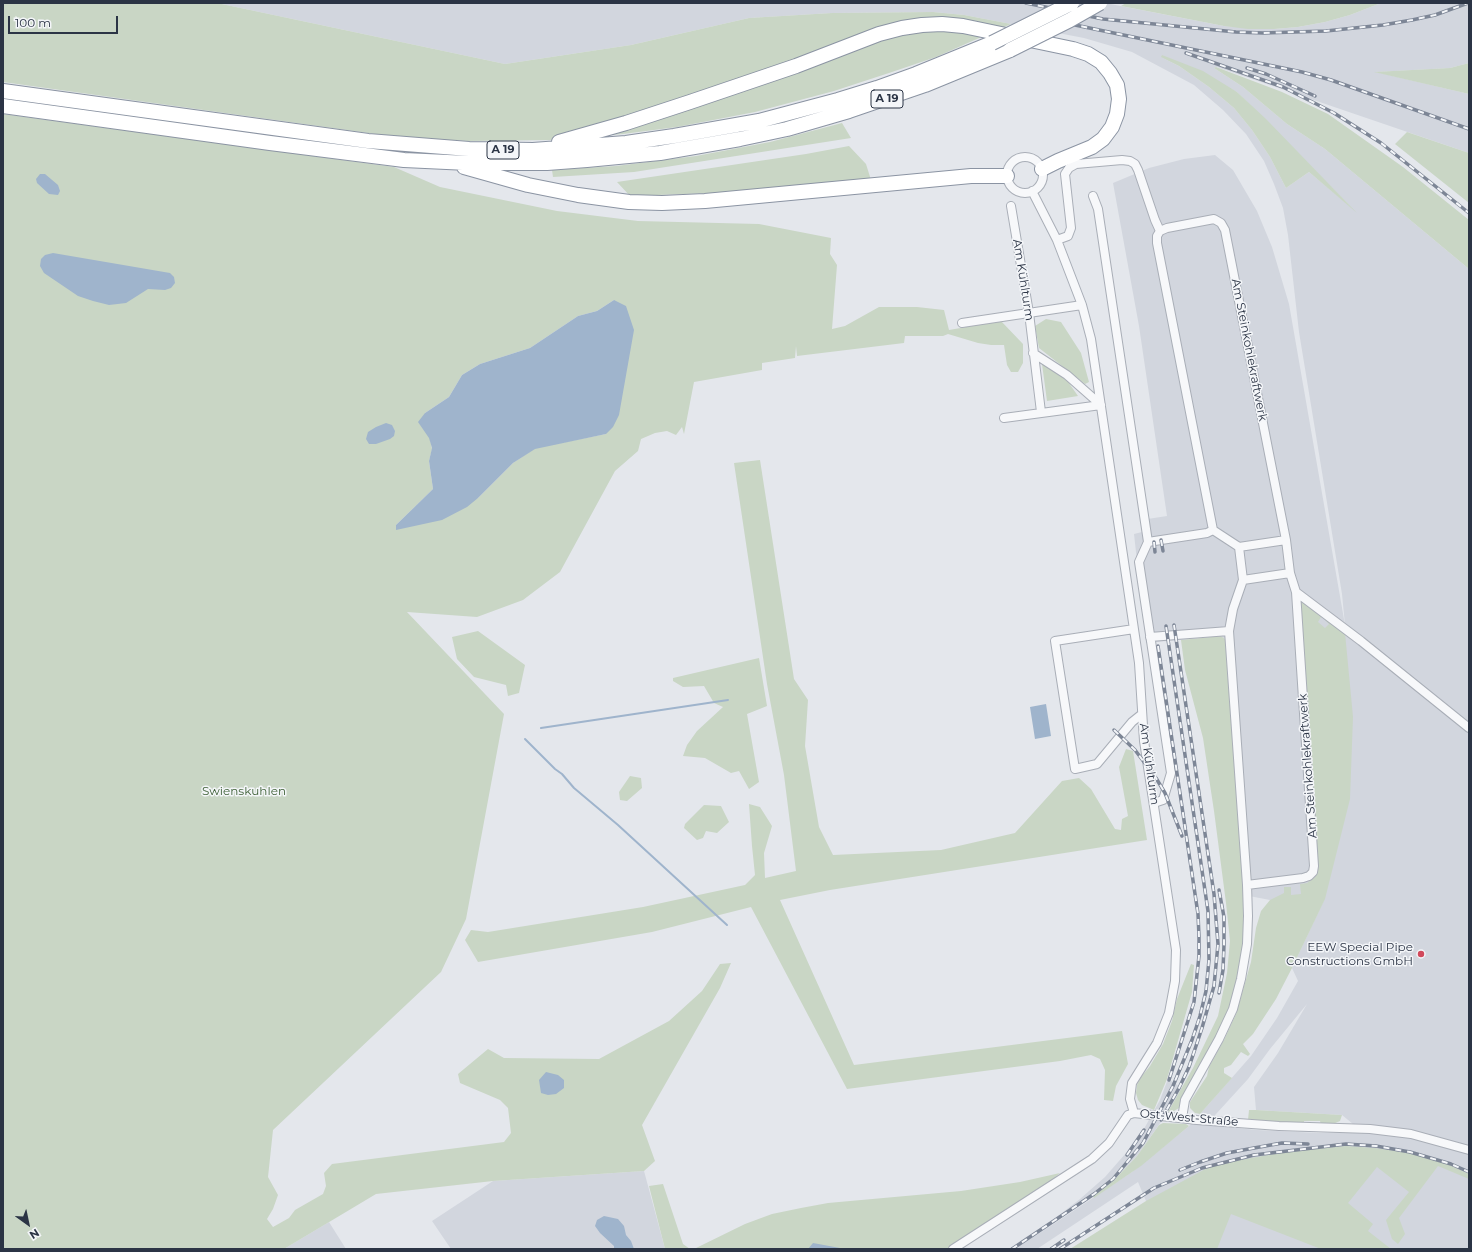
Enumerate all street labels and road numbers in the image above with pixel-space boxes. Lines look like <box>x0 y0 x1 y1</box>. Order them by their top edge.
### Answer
road number: A 19 <box>871 90 903 108</box>
road number: A 19 <box>487 141 519 159</box>
street label: Am Kühlturm <box>1009 238 1037 322</box>
street label: Am Steinkohlekraftwerk <box>1228 277 1270 423</box>
street label: Am Steinkohlekraftwerk <box>1296 693 1320 839</box>
street label: Am Kühlturm <box>1136 722 1162 806</box>
street label: Ost-West-Straße <box>1139 1107 1239 1129</box>

